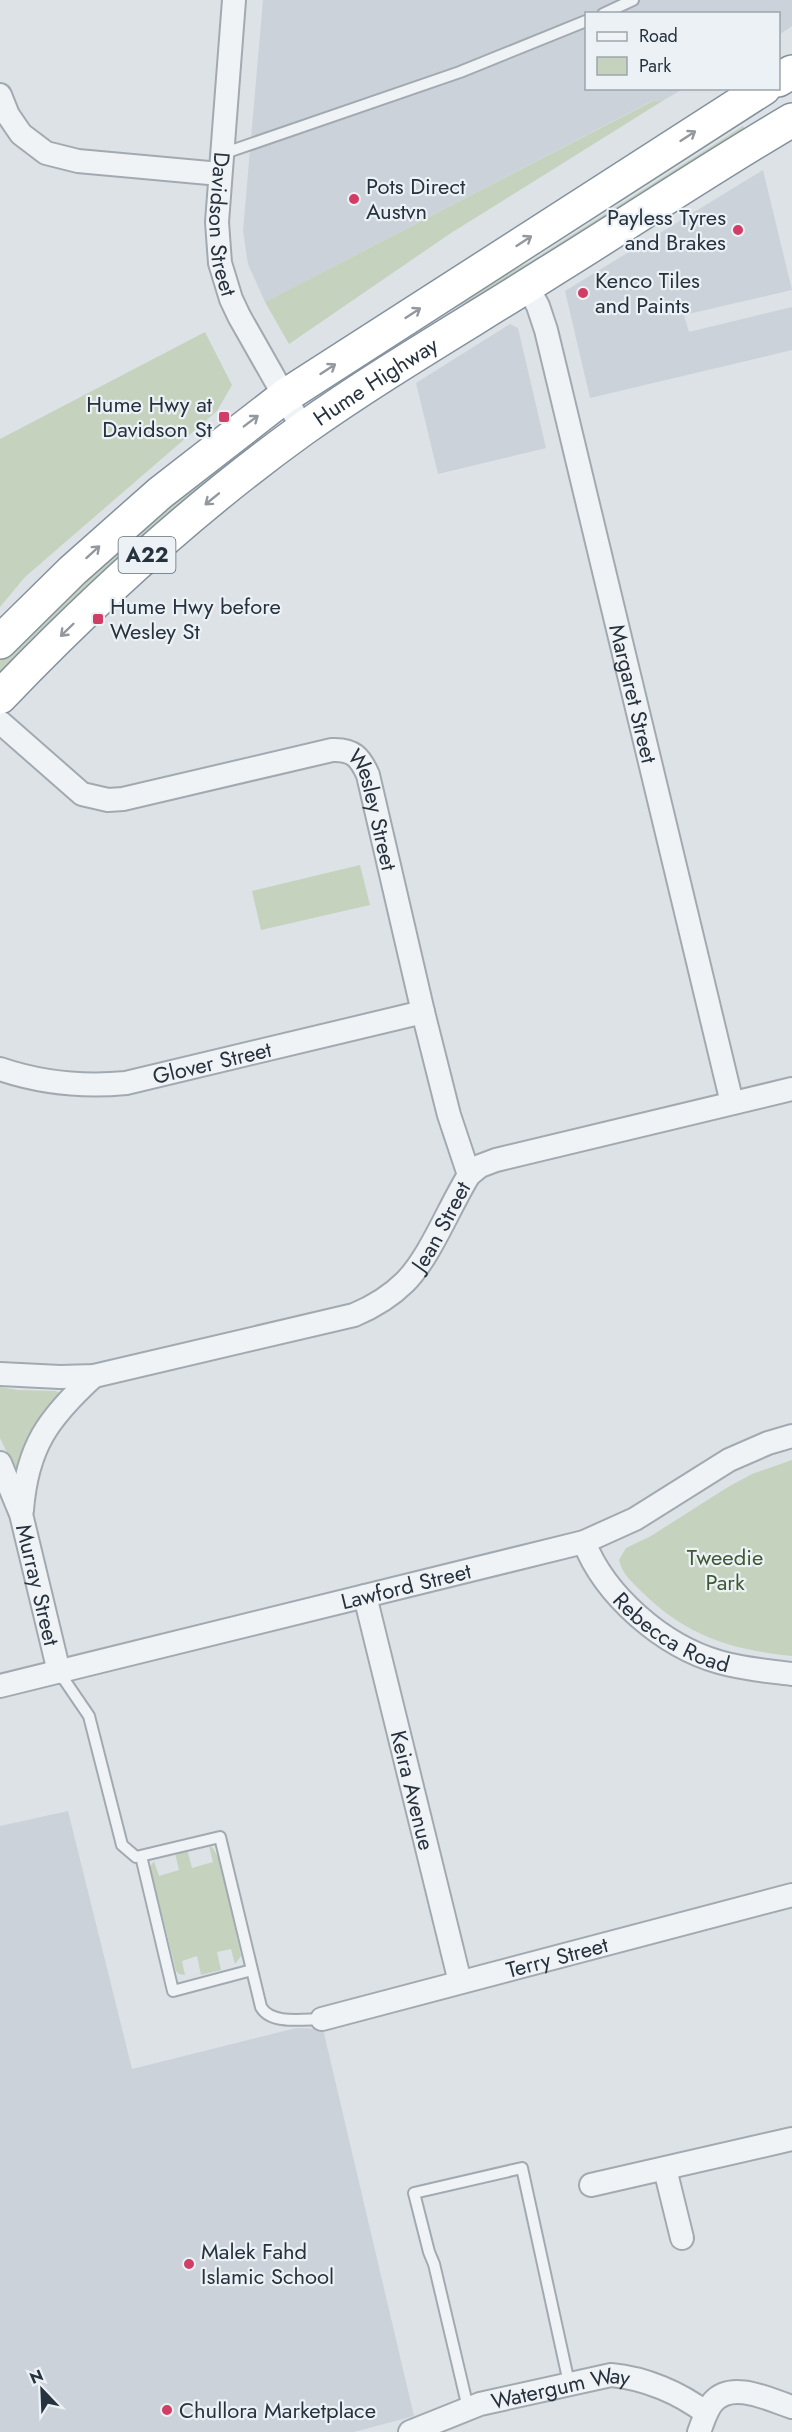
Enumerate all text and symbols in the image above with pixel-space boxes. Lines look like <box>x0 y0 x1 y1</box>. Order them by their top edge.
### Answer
legend <box>585 12 780 90</box>
text: Road <box>639 23 678 49</box>
text: Park <box>639 53 671 79</box>
one-way arrow <box>679 129 696 141</box>
street label: Davidson Street <box>201 151 245 301</box>
place label: Pots Direct Austvn <box>366 170 466 227</box>
marker: Pots Direct Austvn <box>347 192 361 206</box>
place label: Payless Tyres and Brakes <box>607 201 726 258</box>
marker: Payless Tyres and Brakes <box>731 223 745 237</box>
one-way arrow <box>515 235 532 247</box>
place label: Kenco Tiles and Paints <box>595 264 700 321</box>
marker: Kenco Tiles and Paints <box>576 286 590 300</box>
one-way arrow <box>405 307 421 319</box>
street label: Hume Highway <box>307 329 444 433</box>
one-way arrow <box>319 362 336 375</box>
place label: Hume Hwy at Davidson St <box>86 388 213 445</box>
marker: Hume Hwy at Davidson St <box>217 410 231 424</box>
one-way arrow <box>243 415 259 428</box>
one-way arrow <box>204 493 220 506</box>
road number: A22 <box>118 537 176 573</box>
one-way arrow <box>85 545 100 559</box>
place label: Hume Hwy before Wesley St <box>110 590 281 647</box>
marker: Hume Hwy before Wesley St <box>91 612 105 626</box>
street label: Margaret Street <box>601 621 666 767</box>
one-way arrow <box>59 622 74 637</box>
street label: Wesley Street <box>340 742 406 874</box>
street label: Glover Street <box>149 1033 275 1092</box>
street label: Jean Street <box>402 1174 479 1280</box>
street label: Murray Street <box>8 1521 68 1649</box>
park label: Tweedie Park <box>687 1541 763 1598</box>
street label: Lawford Street <box>337 1554 475 1617</box>
street label: Rebecca Road <box>606 1585 733 1680</box>
street label: Keira Avenue <box>383 1727 443 1853</box>
street label: Terry Street <box>503 1928 612 1986</box>
place label: Malek Fahd Islamic School <box>201 2235 334 2292</box>
marker: Malek Fahd Islamic School <box>182 2257 196 2271</box>
street label: Watergum Way <box>488 2359 633 2417</box>
north arrow <box>12 2360 72 2420</box>
text: N <box>26 2364 47 2390</box>
place label: Chullora Marketplace <box>179 2394 376 2426</box>
marker: Chullora Marketplace <box>160 2403 174 2417</box>

